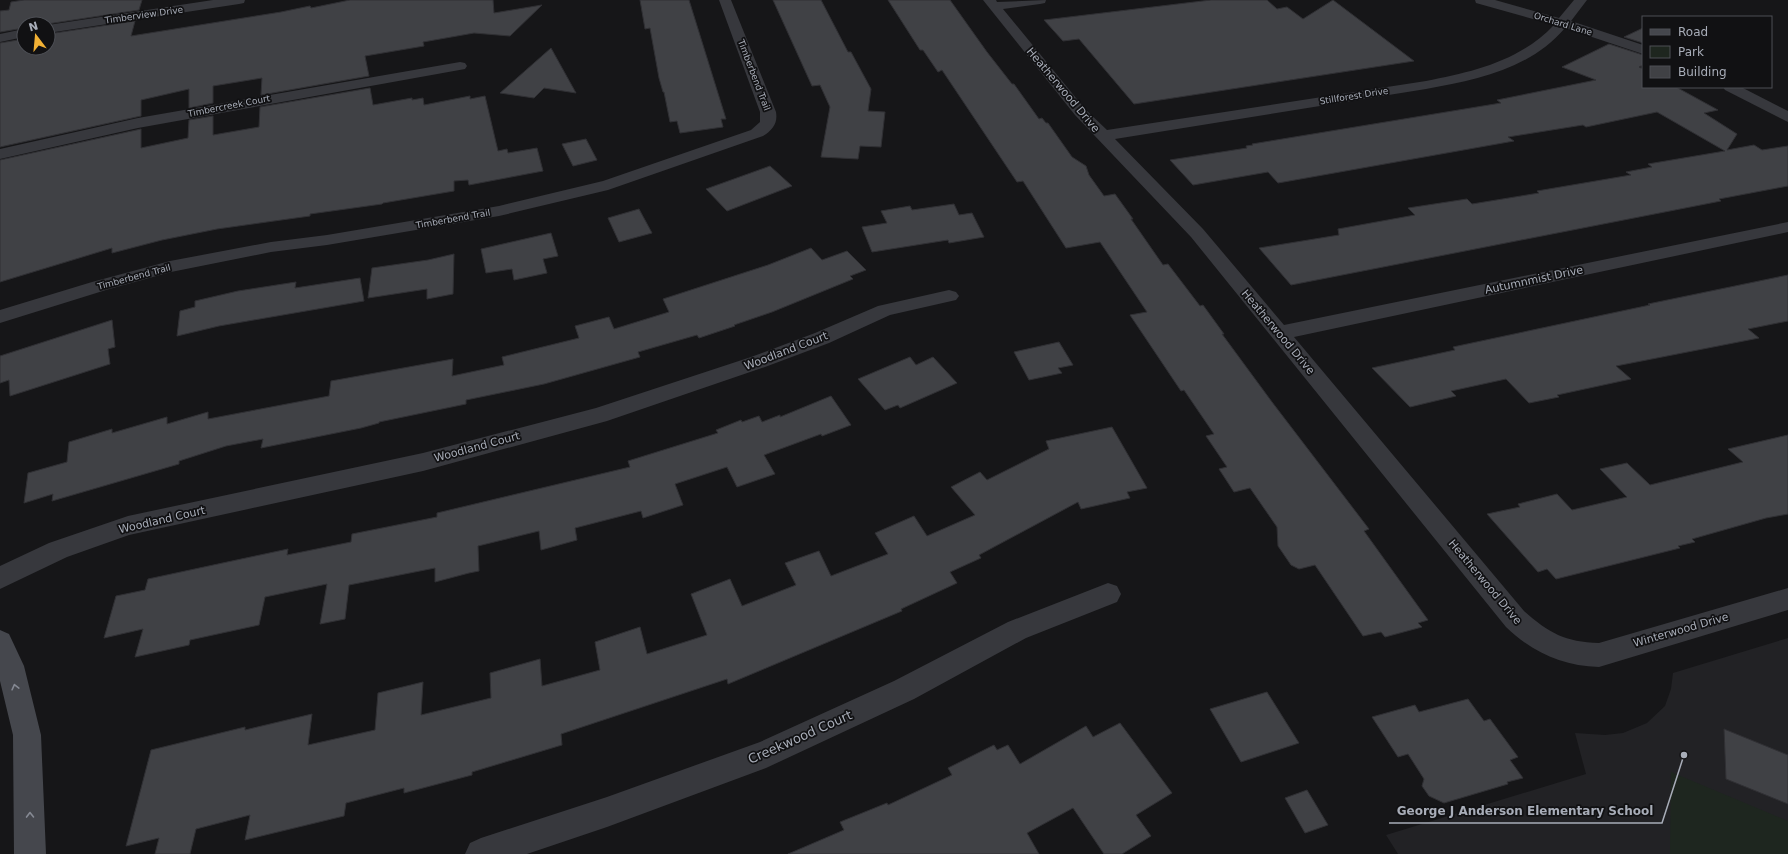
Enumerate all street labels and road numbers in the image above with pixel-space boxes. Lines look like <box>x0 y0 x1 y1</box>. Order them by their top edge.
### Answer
street label: Timberview Drive <box>103 4 184 26</box>
street label: Orchard Lane <box>1533 10 1594 38</box>
street label: Timberbend Trail <box>735 37 772 112</box>
street label: Heatherwood Drive <box>1024 45 1102 135</box>
street label: Stillforest Drive <box>1319 86 1390 106</box>
street label: Timbercreek Court <box>186 93 271 119</box>
street label: Timberbend Trail <box>414 208 491 231</box>
street label: Timberbend Trail <box>95 262 172 292</box>
street label: Autumnmist Drive <box>1484 263 1585 297</box>
street label: Heatherwood Drive <box>1239 287 1317 377</box>
street label: Woodland Court <box>743 329 830 373</box>
street label: Woodland Court <box>433 429 522 465</box>
street label: Woodland Court <box>118 504 207 536</box>
street label: Heatherwood Drive <box>1446 537 1524 627</box>
street label: Winterwood Drive <box>1632 610 1730 650</box>
street label: Creekwood Court <box>746 707 854 767</box>

